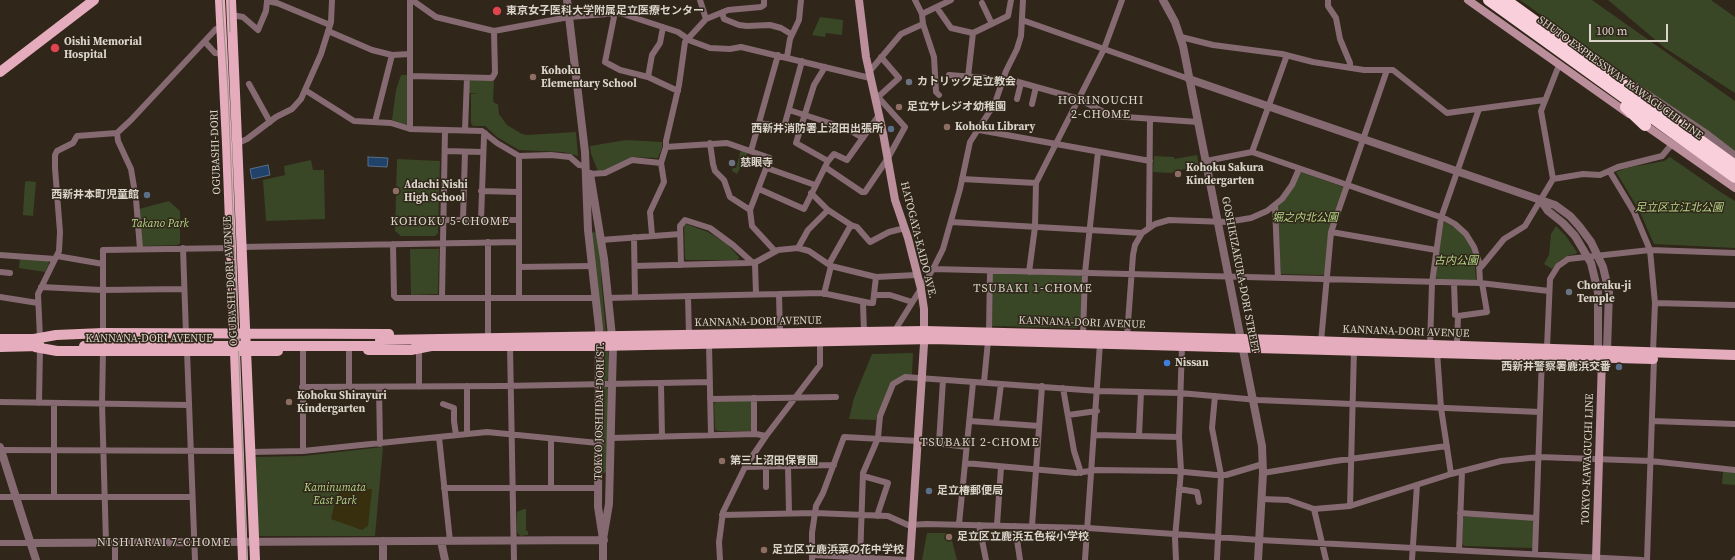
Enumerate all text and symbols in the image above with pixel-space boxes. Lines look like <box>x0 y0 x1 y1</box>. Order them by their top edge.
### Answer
place label: 東京女子医科大学附属足立医療センター <box>506 4 704 18</box>
marker: 東京女子医科大学附属足立医療センター <box>491 5 503 17</box>
street label: SHUTO EXPRESSWAY KAWAGUCHI LINE <box>1535 14 1705 142</box>
scale bar <box>1591 16 1670 42</box>
text: 100 m <box>1596 23 1628 39</box>
place label: Oishi Memorial Hospital <box>64 35 142 61</box>
marker: Oishi Memorial Hospital <box>49 42 61 54</box>
place label: Kohoku Elementary School <box>541 64 637 90</box>
marker: Kohoku Elementary School <box>528 72 538 82</box>
place label: カトリック足立教会 <box>917 75 1016 89</box>
marker: カトリック足立教会 <box>904 77 914 87</box>
district label: HORINOUCHI 2-CHOME <box>1058 94 1144 122</box>
place label: 足立サレジオ幼稚園 <box>907 100 1006 114</box>
marker: 足立サレジオ幼稚園 <box>894 102 904 112</box>
street label: OGUBASHI-DORI <box>208 109 224 195</box>
place label: Kohoku Library <box>955 120 1035 134</box>
place label: 西新井消防署上沼田出張所 <box>751 122 883 136</box>
marker: Kohoku Library <box>942 122 952 132</box>
marker: 西新井消防署上沼田出張所 <box>886 124 896 134</box>
place label: 慈眼寺 <box>740 156 773 170</box>
marker: 慈眼寺 <box>727 158 737 168</box>
place label: Kohoku Sakura Kindergarten <box>1186 161 1264 187</box>
marker: Kohoku Sakura Kindergarten <box>1173 169 1183 179</box>
place label: Adachi Nishi High School <box>404 178 468 204</box>
street label: HATOGAYA-KAIDO AVE. <box>897 180 939 300</box>
marker: Adachi Nishi High School <box>391 186 401 196</box>
place label: 西新井本町児童館 <box>51 188 139 202</box>
marker: 西新井本町児童館 <box>142 190 152 200</box>
street label: GOSHIKIZAKURA-DORI STREET <box>1218 195 1262 355</box>
park label: 足立区立江北公園 <box>1635 201 1723 215</box>
park label: 堀之内北公園 <box>1272 211 1338 225</box>
district label: KOHOKU 5-CHOME <box>390 215 510 229</box>
street label: OGUBASHI-DORI AVENUE <box>221 216 241 346</box>
park label: Takano Park <box>131 217 189 231</box>
park label: 古内公園 <box>1434 254 1478 268</box>
place label: Choraku-ji Temple <box>1577 279 1631 305</box>
district label: TSUBAKI 1-CHOME <box>973 282 1093 296</box>
marker: Choraku-ji Temple <box>1564 287 1574 297</box>
street label: KANNANA-DORI AVENUE <box>694 314 822 330</box>
street label: KANNANA-DORI AVENUE <box>1018 314 1146 332</box>
street label: KANNANA-DORI AVENUE <box>1342 323 1470 341</box>
street label: KANNANA-DORI AVENUE <box>85 332 213 346</box>
street label: TOKYO JOSHIIDAI-DORI ST. <box>592 342 608 480</box>
place label: Nissan <box>1175 356 1209 370</box>
marker: Nissan <box>1162 358 1172 368</box>
place label: 西新井警察署鹿浜交番 <box>1501 360 1611 374</box>
marker: 西新井警察署鹿浜交番 <box>1614 362 1624 372</box>
place label: Kohoku Shirayuri Kindergarten <box>297 389 387 415</box>
street label: TOKYO-KAWAGUCHI LINE <box>1579 393 1597 525</box>
marker: Kohoku Shirayuri Kindergarten <box>284 397 294 407</box>
district label: TSUBAKI 2-CHOME <box>920 436 1040 450</box>
place label: 第三上沼田保育園 <box>730 454 818 468</box>
marker: 第三上沼田保育園 <box>717 456 727 466</box>
park label: Kaminumata East Park <box>304 481 366 507</box>
place label: 足立椿郵便局 <box>937 484 1003 498</box>
marker: 足立椿郵便局 <box>924 486 934 496</box>
place label: 足立区立鹿浜五色桜小学校 <box>957 530 1089 544</box>
marker: 足立区立鹿浜五色桜小学校 <box>944 532 954 542</box>
district label: NISHIARAI 7-CHOME <box>97 536 231 550</box>
place label: 足立区立鹿浜菜の花中学校 <box>772 543 904 557</box>
marker: 足立区立鹿浜菜の花中学校 <box>759 545 769 555</box>

